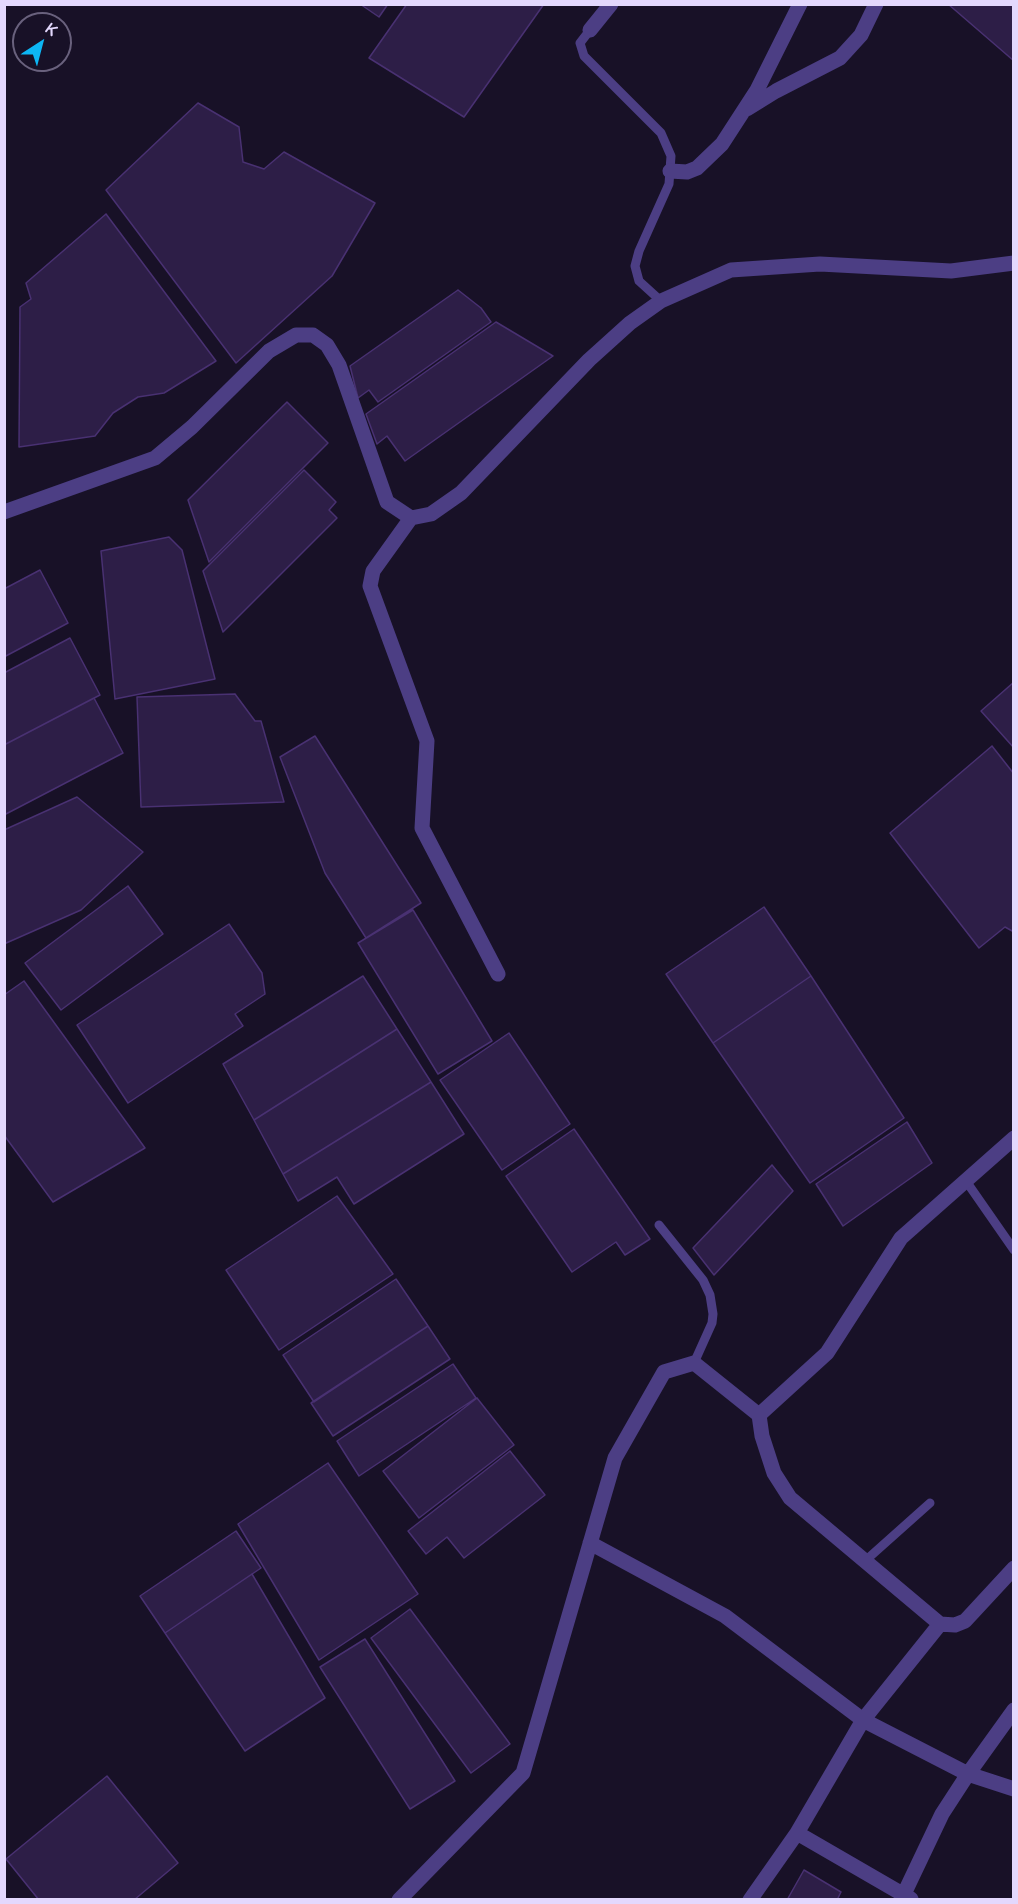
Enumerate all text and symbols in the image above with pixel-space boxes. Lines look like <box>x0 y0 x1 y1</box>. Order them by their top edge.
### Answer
north arrow <box>12 12 72 72</box>
text: K <box>41 18 62 40</box>

